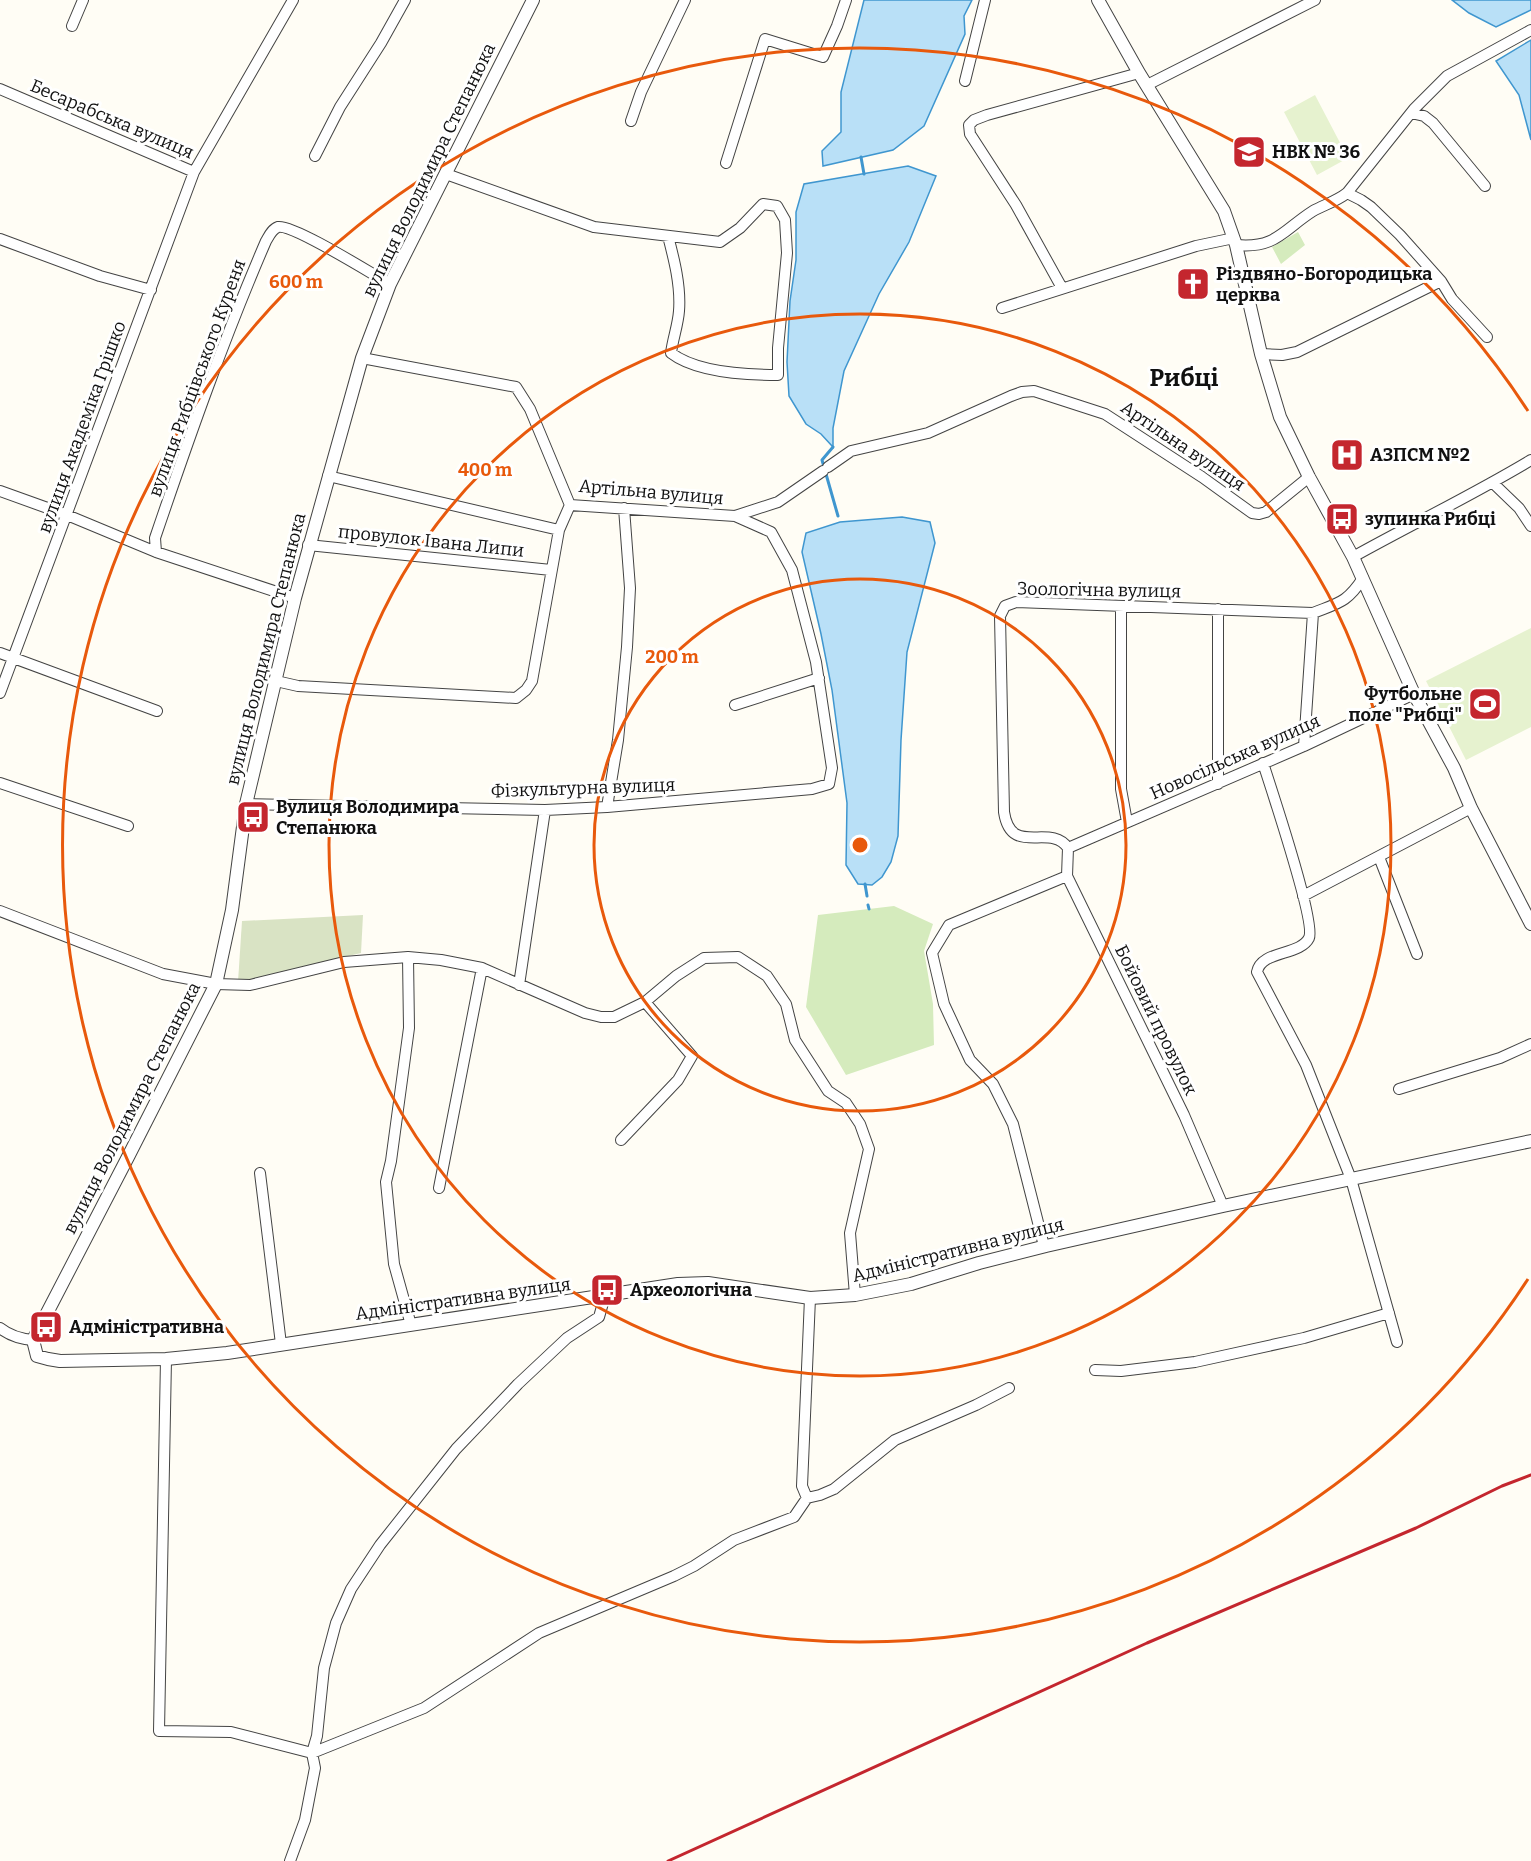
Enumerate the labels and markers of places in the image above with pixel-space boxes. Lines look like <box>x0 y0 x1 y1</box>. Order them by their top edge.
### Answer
school or university icon: НВК № 36 <box>1231 134 1267 170</box>
place label: НВК № 36 <box>1272 141 1361 163</box>
place label: Різдвяно-Богородицька церква <box>1216 263 1432 306</box>
church icon: Різдвяно-Богородицька церква <box>1175 266 1211 302</box>
hospital icon: АЗПСМ №2 <box>1329 437 1365 473</box>
place label: АЗПСМ №2 <box>1370 444 1470 466</box>
bus stop icon: зупинка Рибці <box>1324 501 1360 537</box>
place label: зупинка Рибці <box>1365 508 1496 530</box>
place label: Футбольне поле "Рибці" <box>1348 683 1462 726</box>
sports icon: Футбольне поле "Рибці" <box>1467 686 1503 722</box>
place label: Вулиця Володимира Степанюка <box>276 796 459 839</box>
bus stop icon: Вулиця Володимира Степанюка <box>235 799 271 835</box>
centre of rings <box>850 835 870 855</box>
bus stop icon: Археологічна <box>589 1272 625 1308</box>
place label: Археологічна <box>630 1279 752 1301</box>
bus stop icon: Адміністративна <box>28 1309 64 1345</box>
place label: Адміністративна <box>69 1316 224 1338</box>

